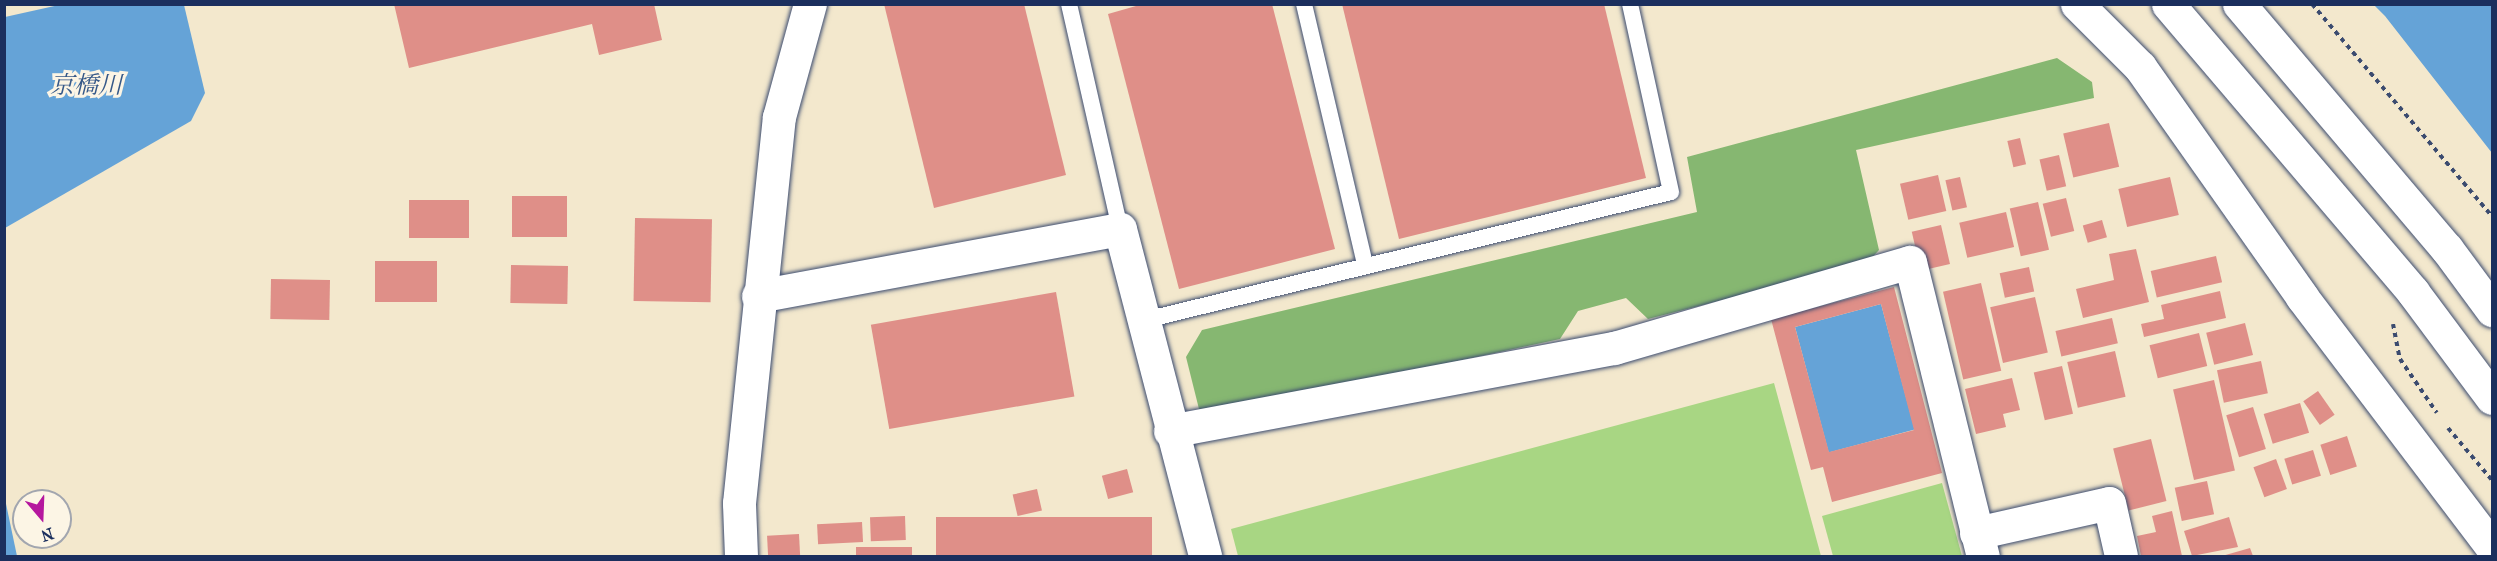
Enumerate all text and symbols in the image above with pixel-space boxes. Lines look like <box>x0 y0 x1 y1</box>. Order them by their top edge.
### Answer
water label: 京橋川 <box>50 72 122 100</box>
north arrow <box>12 489 72 549</box>
text: N <box>39 524 56 546</box>

